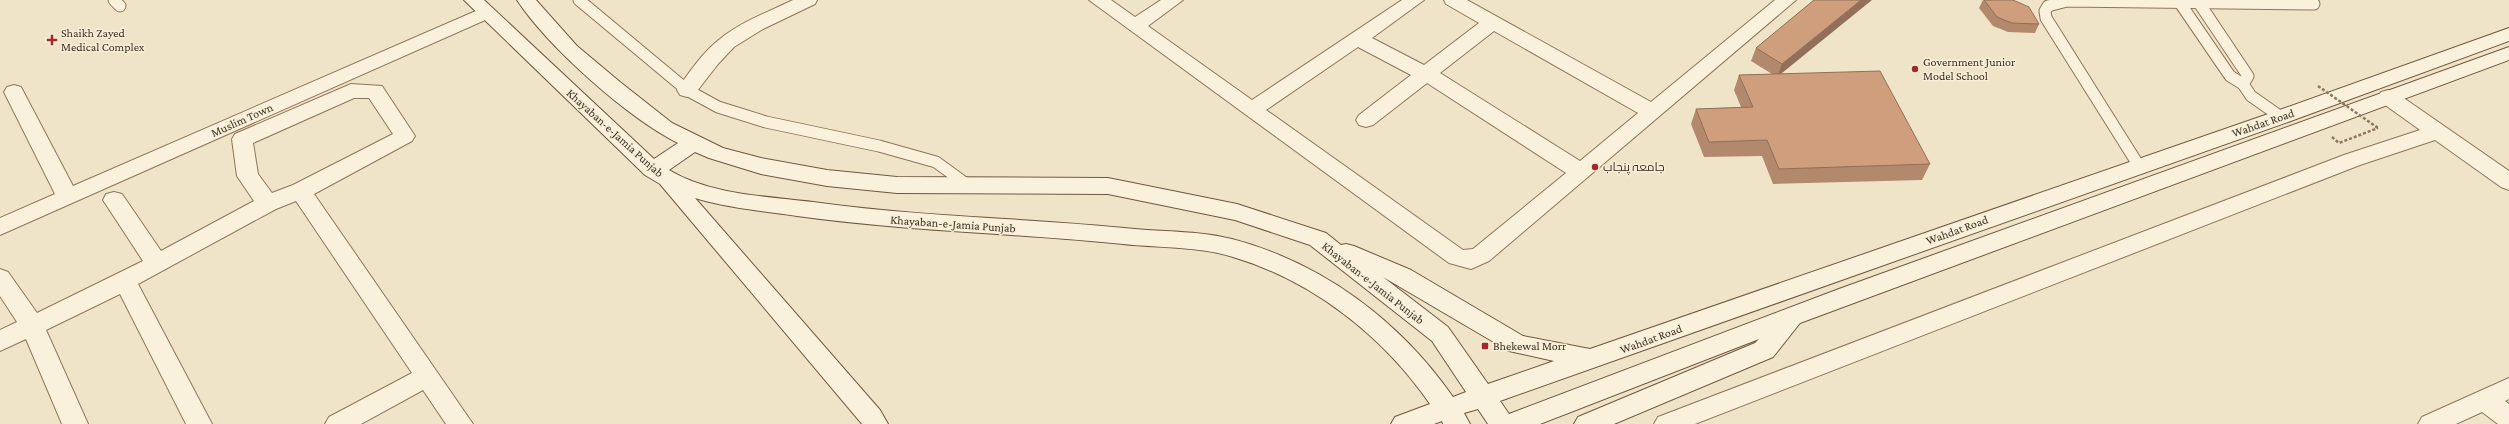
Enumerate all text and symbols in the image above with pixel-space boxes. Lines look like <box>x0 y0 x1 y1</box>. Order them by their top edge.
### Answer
place label: Shaikh Zayed Medical Complex <box>61 26 145 54</box>
marker: Shaikh Zayed Medical Complex <box>46 34 58 46</box>
place label: Government Junior Model School <box>1923 55 2016 83</box>
marker: Government Junior Model School <box>1910 64 1920 74</box>
street label: Khayaban-e-Jamia Punjab <box>564 86 666 180</box>
street label: Muslim Town <box>209 100 276 140</box>
street label: Wahdat Road <box>2230 106 2297 140</box>
place label: جامعہ پنجاب <box>1603 160 1665 176</box>
marker: جامعہ پنجاب <box>1590 162 1600 172</box>
street label: Wahdat Road <box>1924 212 1991 248</box>
street label: Khayaban-e-Jamia Punjab <box>890 213 1016 235</box>
street label: Khayaban-e-Jamia Punjab <box>1319 239 1427 327</box>
street label: Wahdat Road <box>1618 321 1685 357</box>
place label: Bhekewal Morr <box>1493 339 1567 353</box>
marker: Bhekewal Morr <box>1480 341 1490 351</box>

